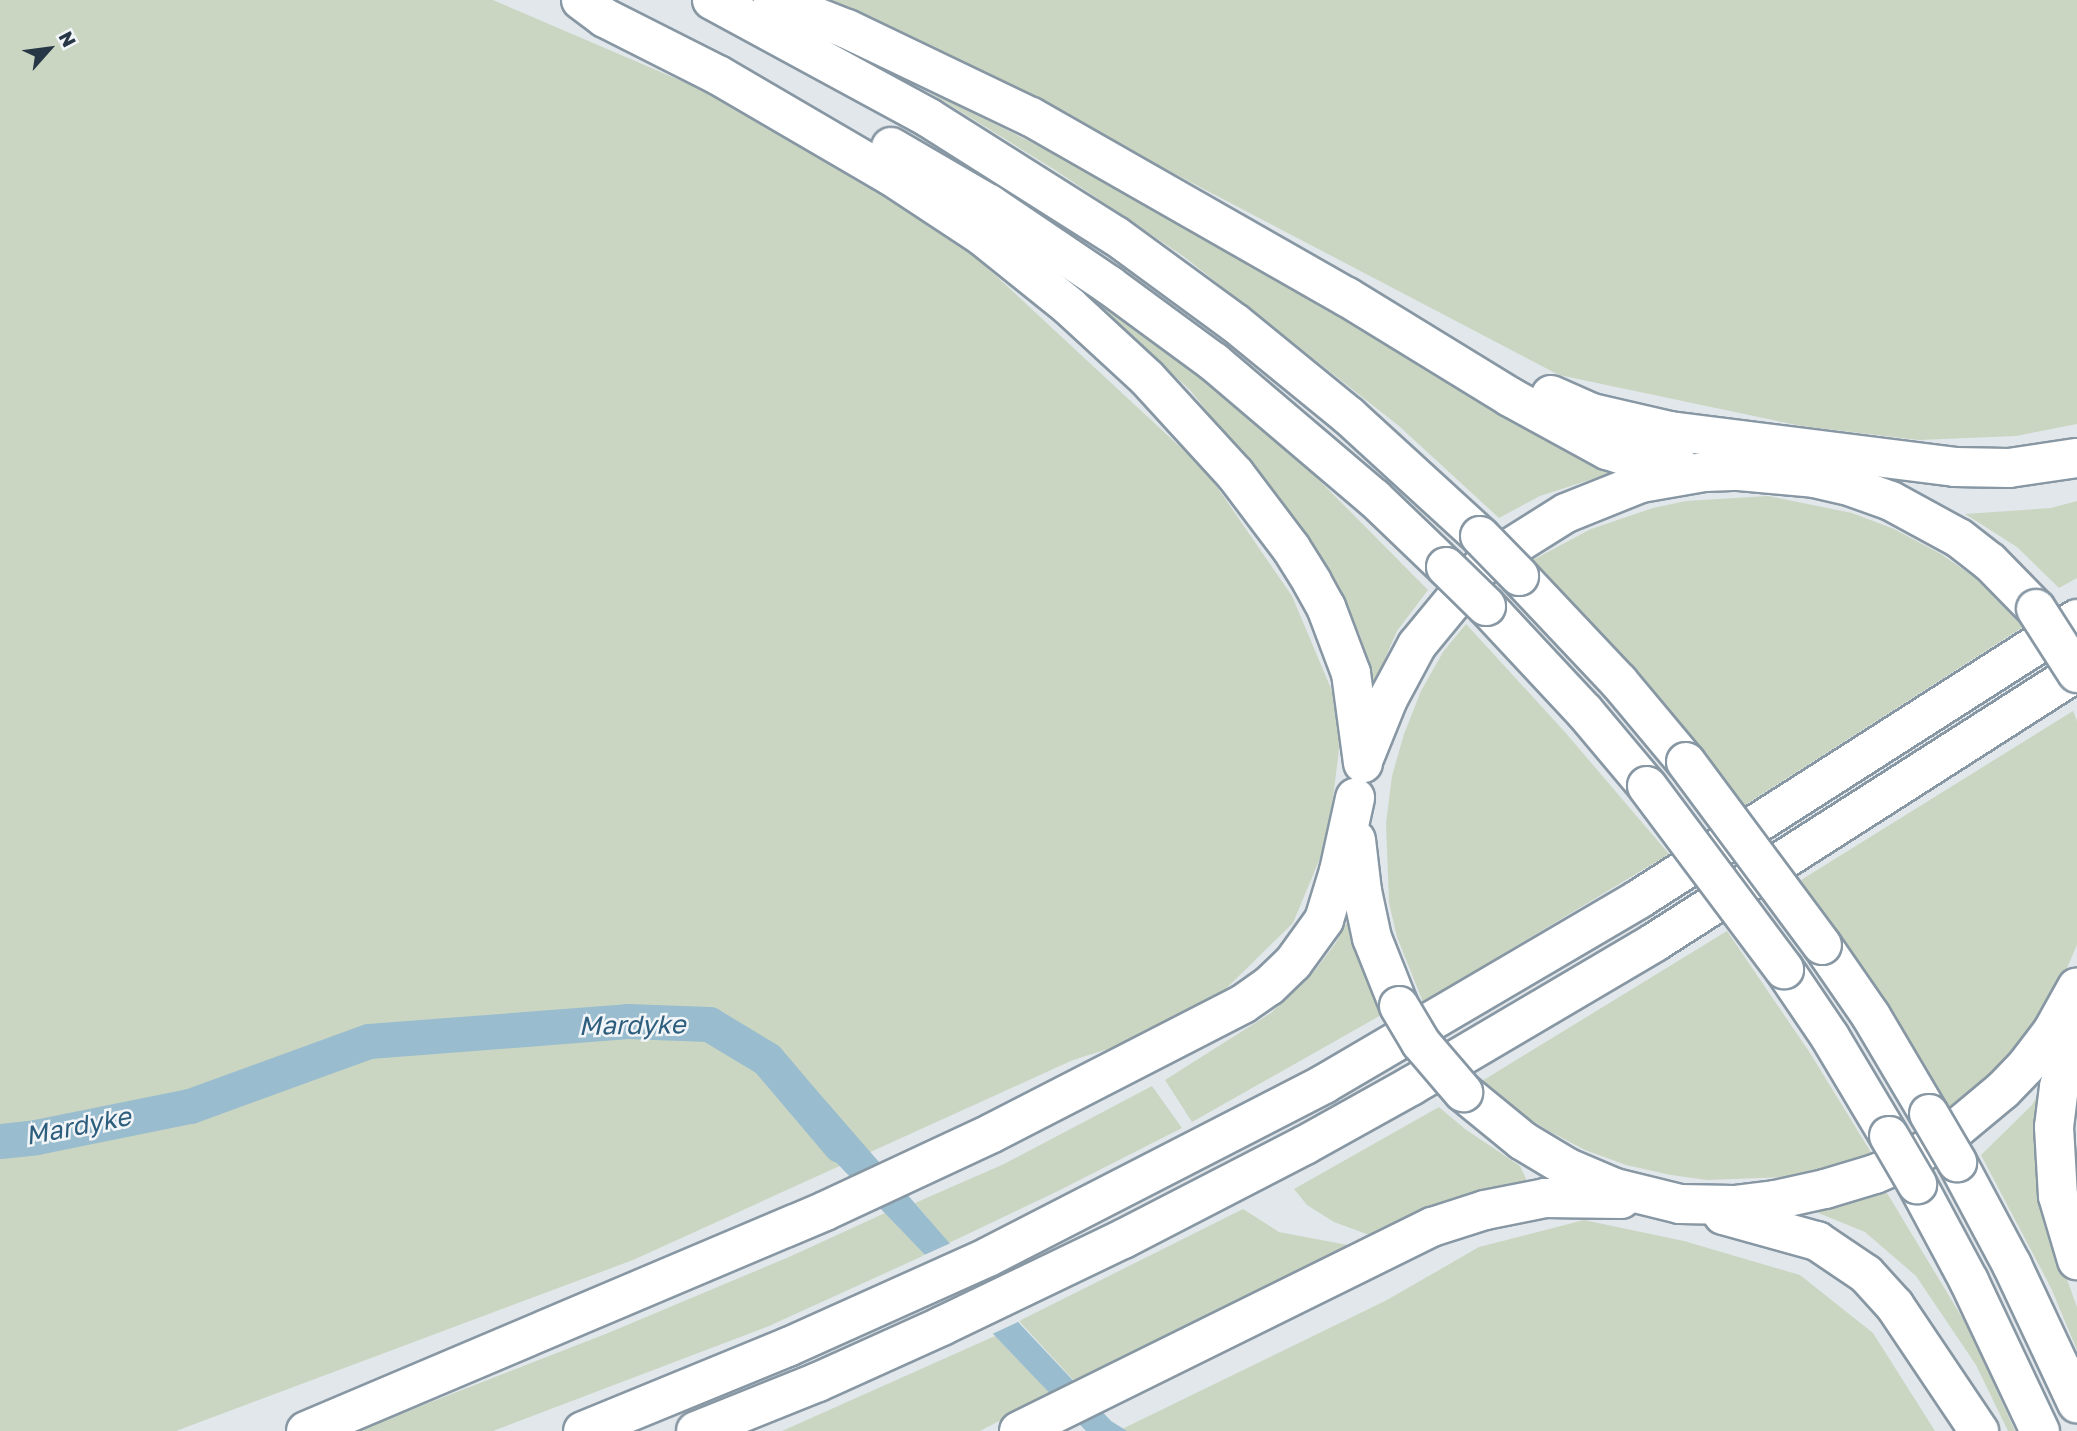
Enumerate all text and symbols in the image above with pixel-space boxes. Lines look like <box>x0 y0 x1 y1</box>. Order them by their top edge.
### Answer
north arrow <box>14 14 84 84</box>
text: N <box>54 27 82 51</box>
water label: Mardyke <box>578 1008 686 1042</box>
water label: Mardyke <box>23 1101 133 1151</box>

